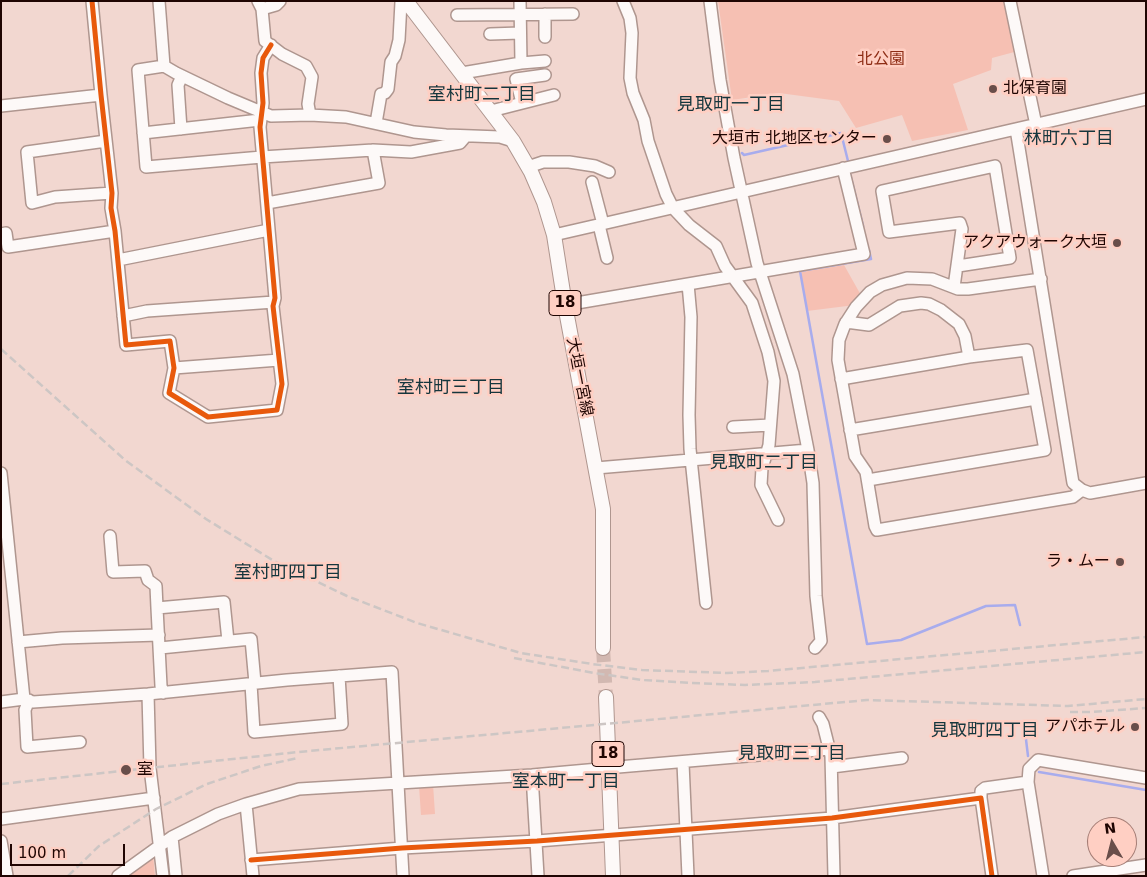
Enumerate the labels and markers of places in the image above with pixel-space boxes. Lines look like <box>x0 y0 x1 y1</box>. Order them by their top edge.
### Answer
place label: 北保育園 <box>1003 79 1067 99</box>
marker: 北保育園 <box>987 83 999 95</box>
place label: 大垣市 北地区センター <box>712 129 877 149</box>
marker: 大垣市 北地区センター <box>881 133 893 145</box>
place label: アクアウォーク大垣 <box>963 233 1107 253</box>
marker: アクアウォーク大垣 <box>1111 237 1123 249</box>
place label: ラ・ムー <box>1046 552 1110 572</box>
marker: ラ・ムー <box>1114 556 1126 568</box>
place label: アパホテル <box>1045 717 1125 737</box>
marker: アパホテル <box>1129 721 1141 733</box>
place label: 室 <box>137 760 153 780</box>
marker: 室 <box>119 763 133 777</box>

